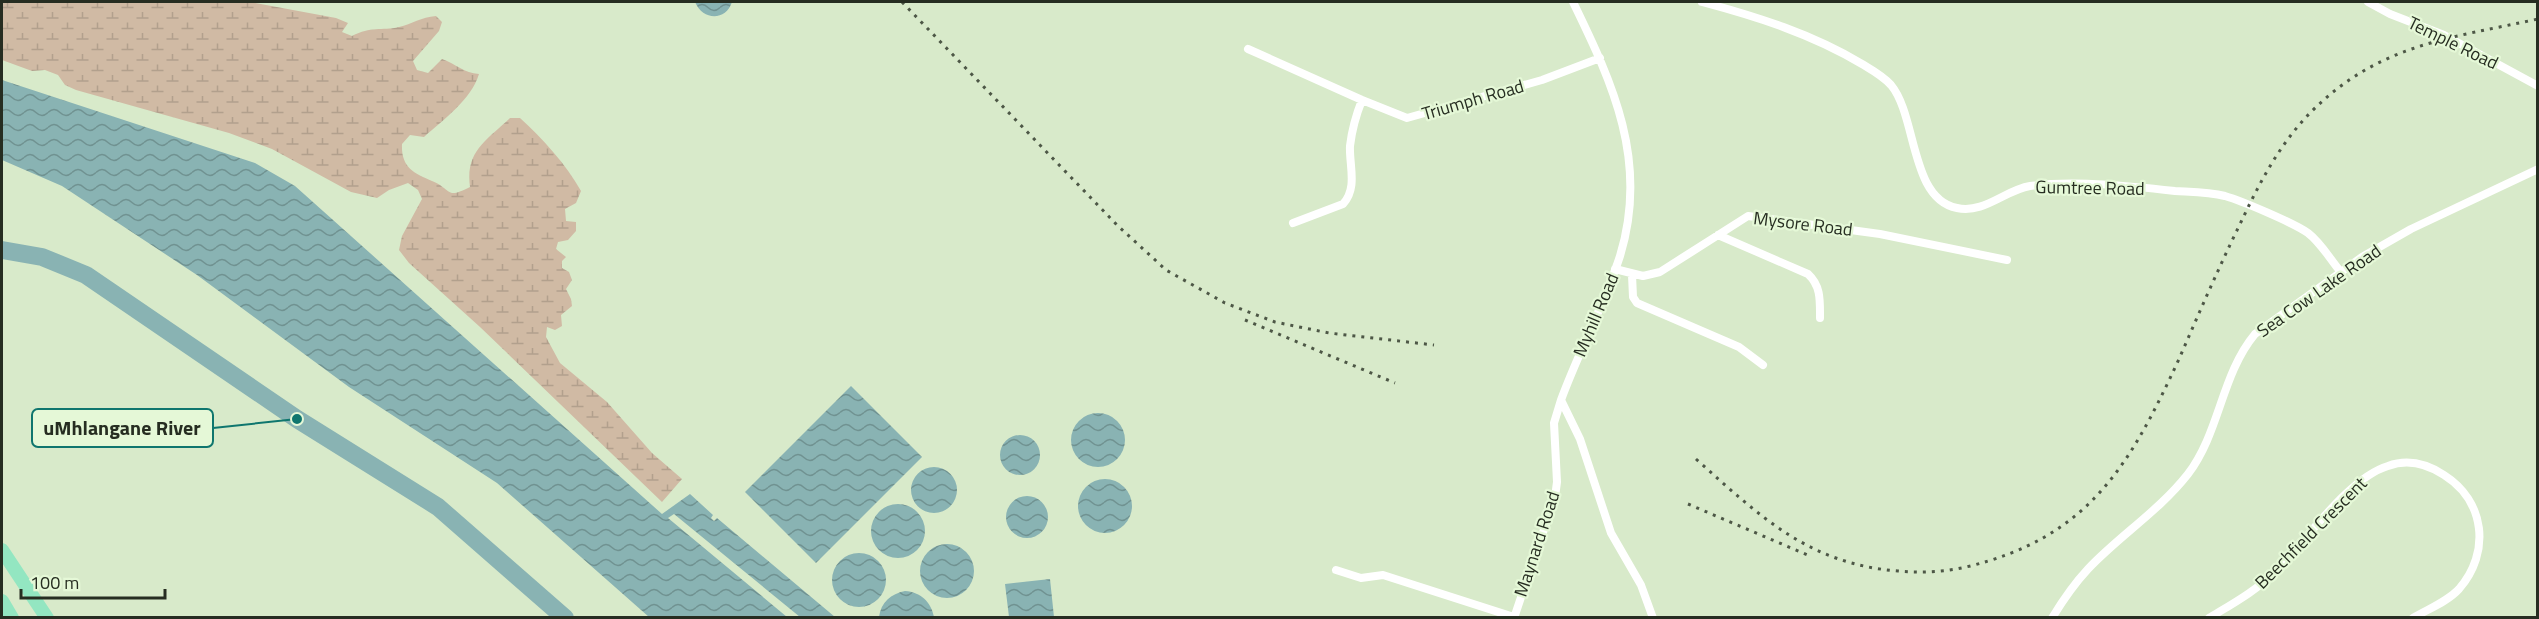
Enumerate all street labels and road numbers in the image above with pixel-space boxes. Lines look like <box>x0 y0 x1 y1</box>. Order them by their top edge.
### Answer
street label: Temple Road <box>2403 9 2503 76</box>
street label: Triumph Road <box>1419 72 1527 127</box>
street label: Gumtree Road <box>2035 173 2145 202</box>
street label: Mysore Road <box>1752 204 1854 243</box>
street label: Sea Cow Lake Road <box>2251 237 2386 344</box>
street label: Myhill Road <box>1566 269 1625 361</box>
street label: Beechfield Crescent <box>2248 470 2373 595</box>
street label: Maynard Road <box>1507 487 1566 600</box>

